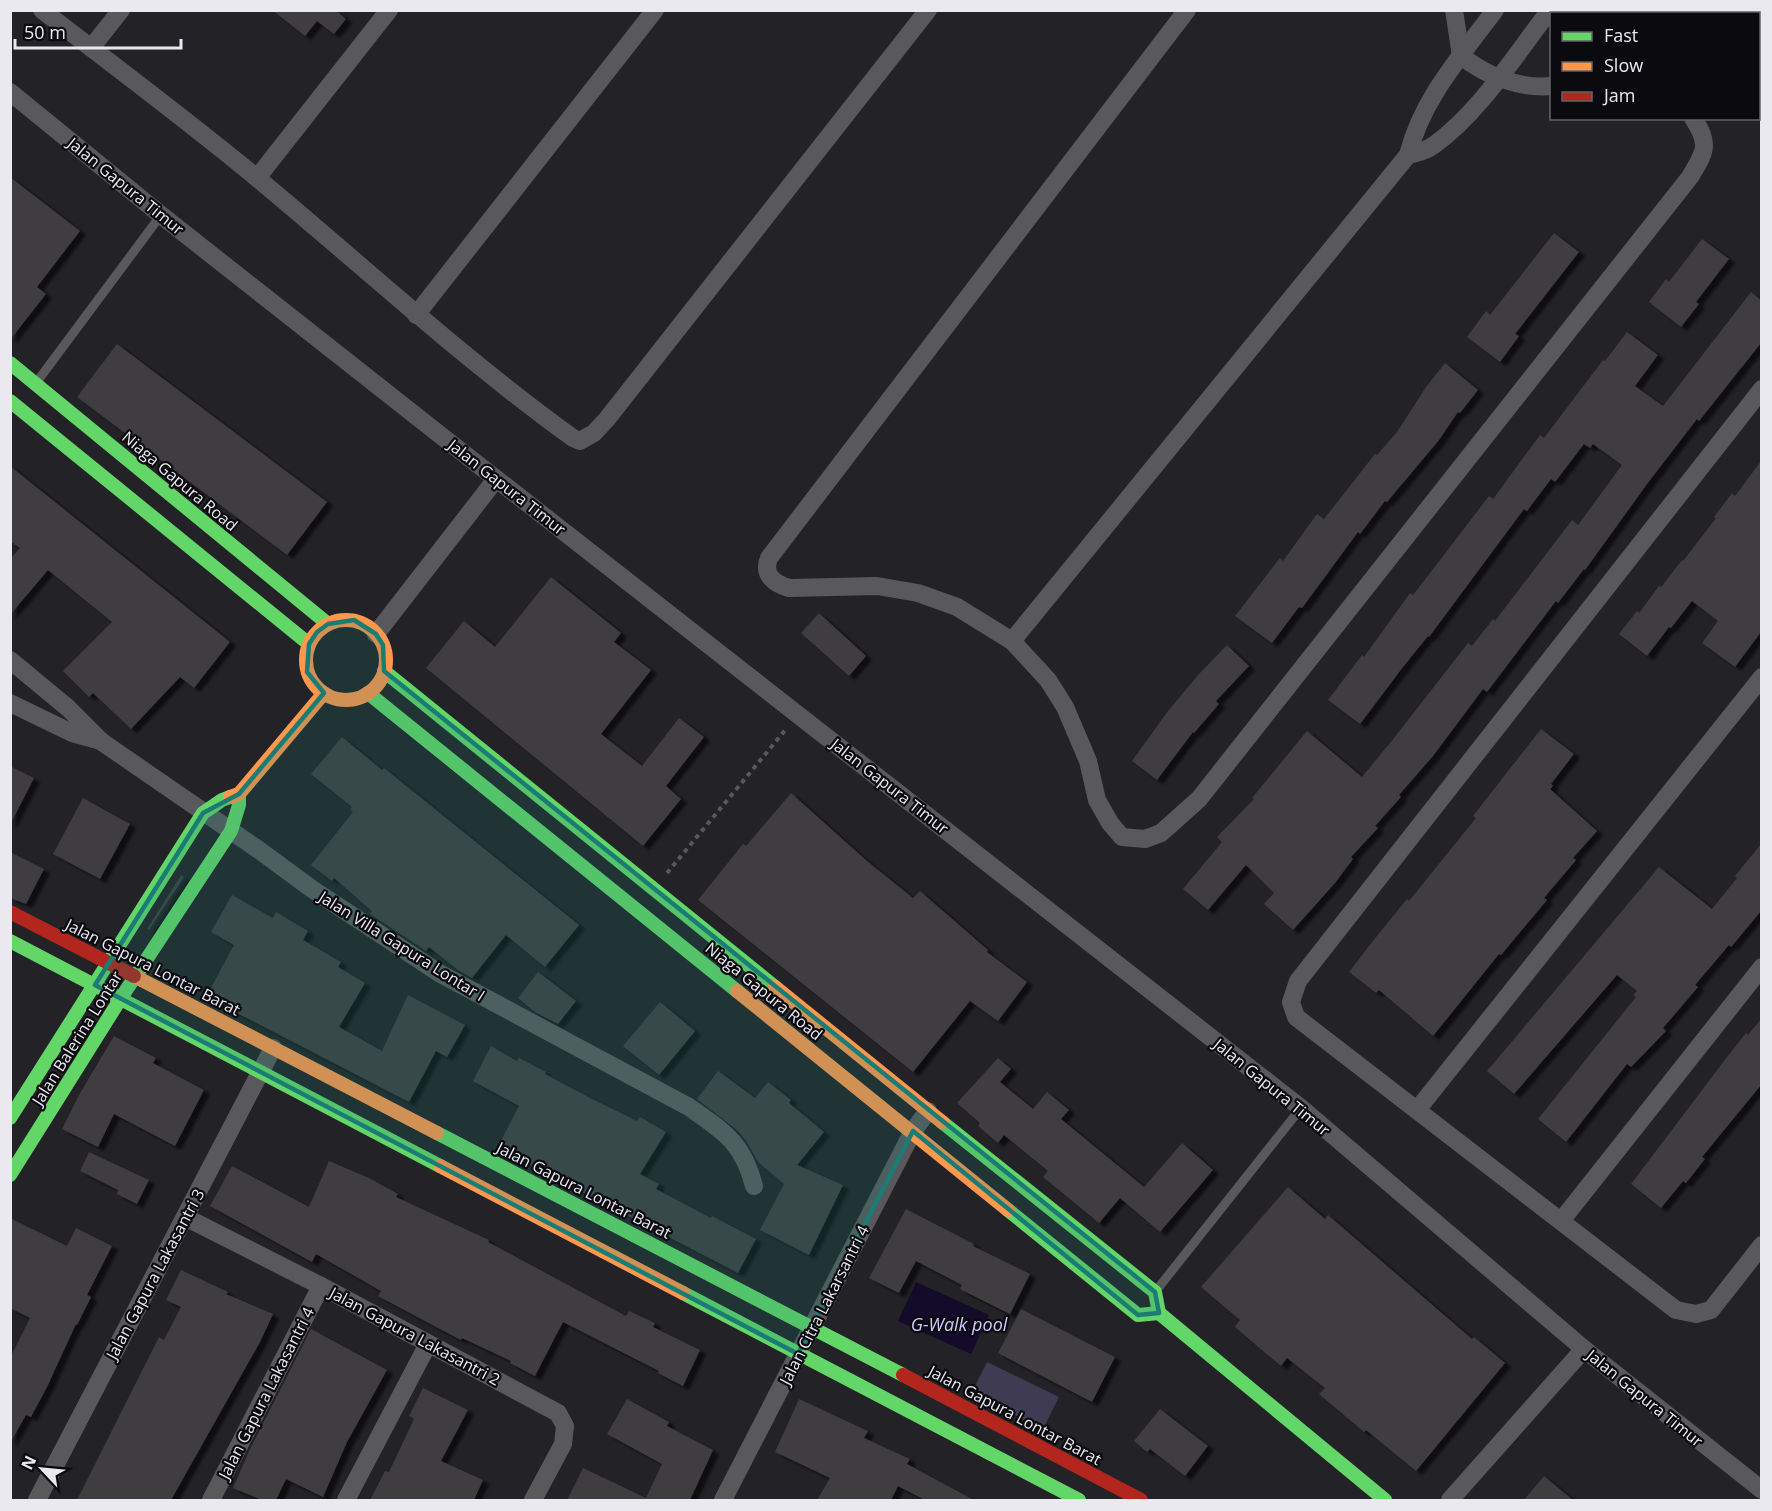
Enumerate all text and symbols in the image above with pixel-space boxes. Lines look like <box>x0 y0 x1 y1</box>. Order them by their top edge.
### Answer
scale bar <box>15 12 182 50</box>
legend <box>1550 12 1760 120</box>
text: 50 m <box>24 20 66 44</box>
text: Fast <box>1604 23 1638 47</box>
text: Slow <box>1604 53 1643 77</box>
text: Jam <box>1602 83 1636 107</box>
street label: Jalan Gapura Timur <box>62 131 189 240</box>
street label: Niaga Gapura Road <box>118 426 242 536</box>
street label: Jalan Gapura Timur <box>442 433 571 540</box>
street label: Jalan Gapura Timur <box>825 732 954 839</box>
street label: Jalan Villa Gapura Lontar I <box>313 885 489 1006</box>
street label: Jalan Gapura Lontar Barat <box>60 912 244 1021</box>
street label: Niaga Gapura Road <box>701 937 827 1045</box>
street label: Jalan Balerina Lontar <box>26 966 128 1111</box>
street label: Jalan Gapura Timur <box>1208 1032 1335 1141</box>
street label: Jalan Gapura Lontar Barat <box>491 1135 675 1244</box>
street label: Jalan Gapura Lakasantri 3 <box>100 1185 209 1365</box>
street label: Jalan Citra Lakarsantri 4 <box>773 1221 874 1390</box>
street label: Jalan Gapura Lakasantri 2 <box>324 1281 504 1390</box>
street label: Jalan Gapura Lakasantri 4 <box>212 1303 319 1485</box>
water label: G-Walk pool <box>911 1312 1008 1336</box>
street label: Jalan Gapura Timur <box>1581 1343 1708 1452</box>
street label: Jalan Gapura Lontar Barat <box>923 1359 1106 1470</box>
north arrow <box>12 1439 72 1499</box>
text: N <box>16 1452 41 1473</box>

